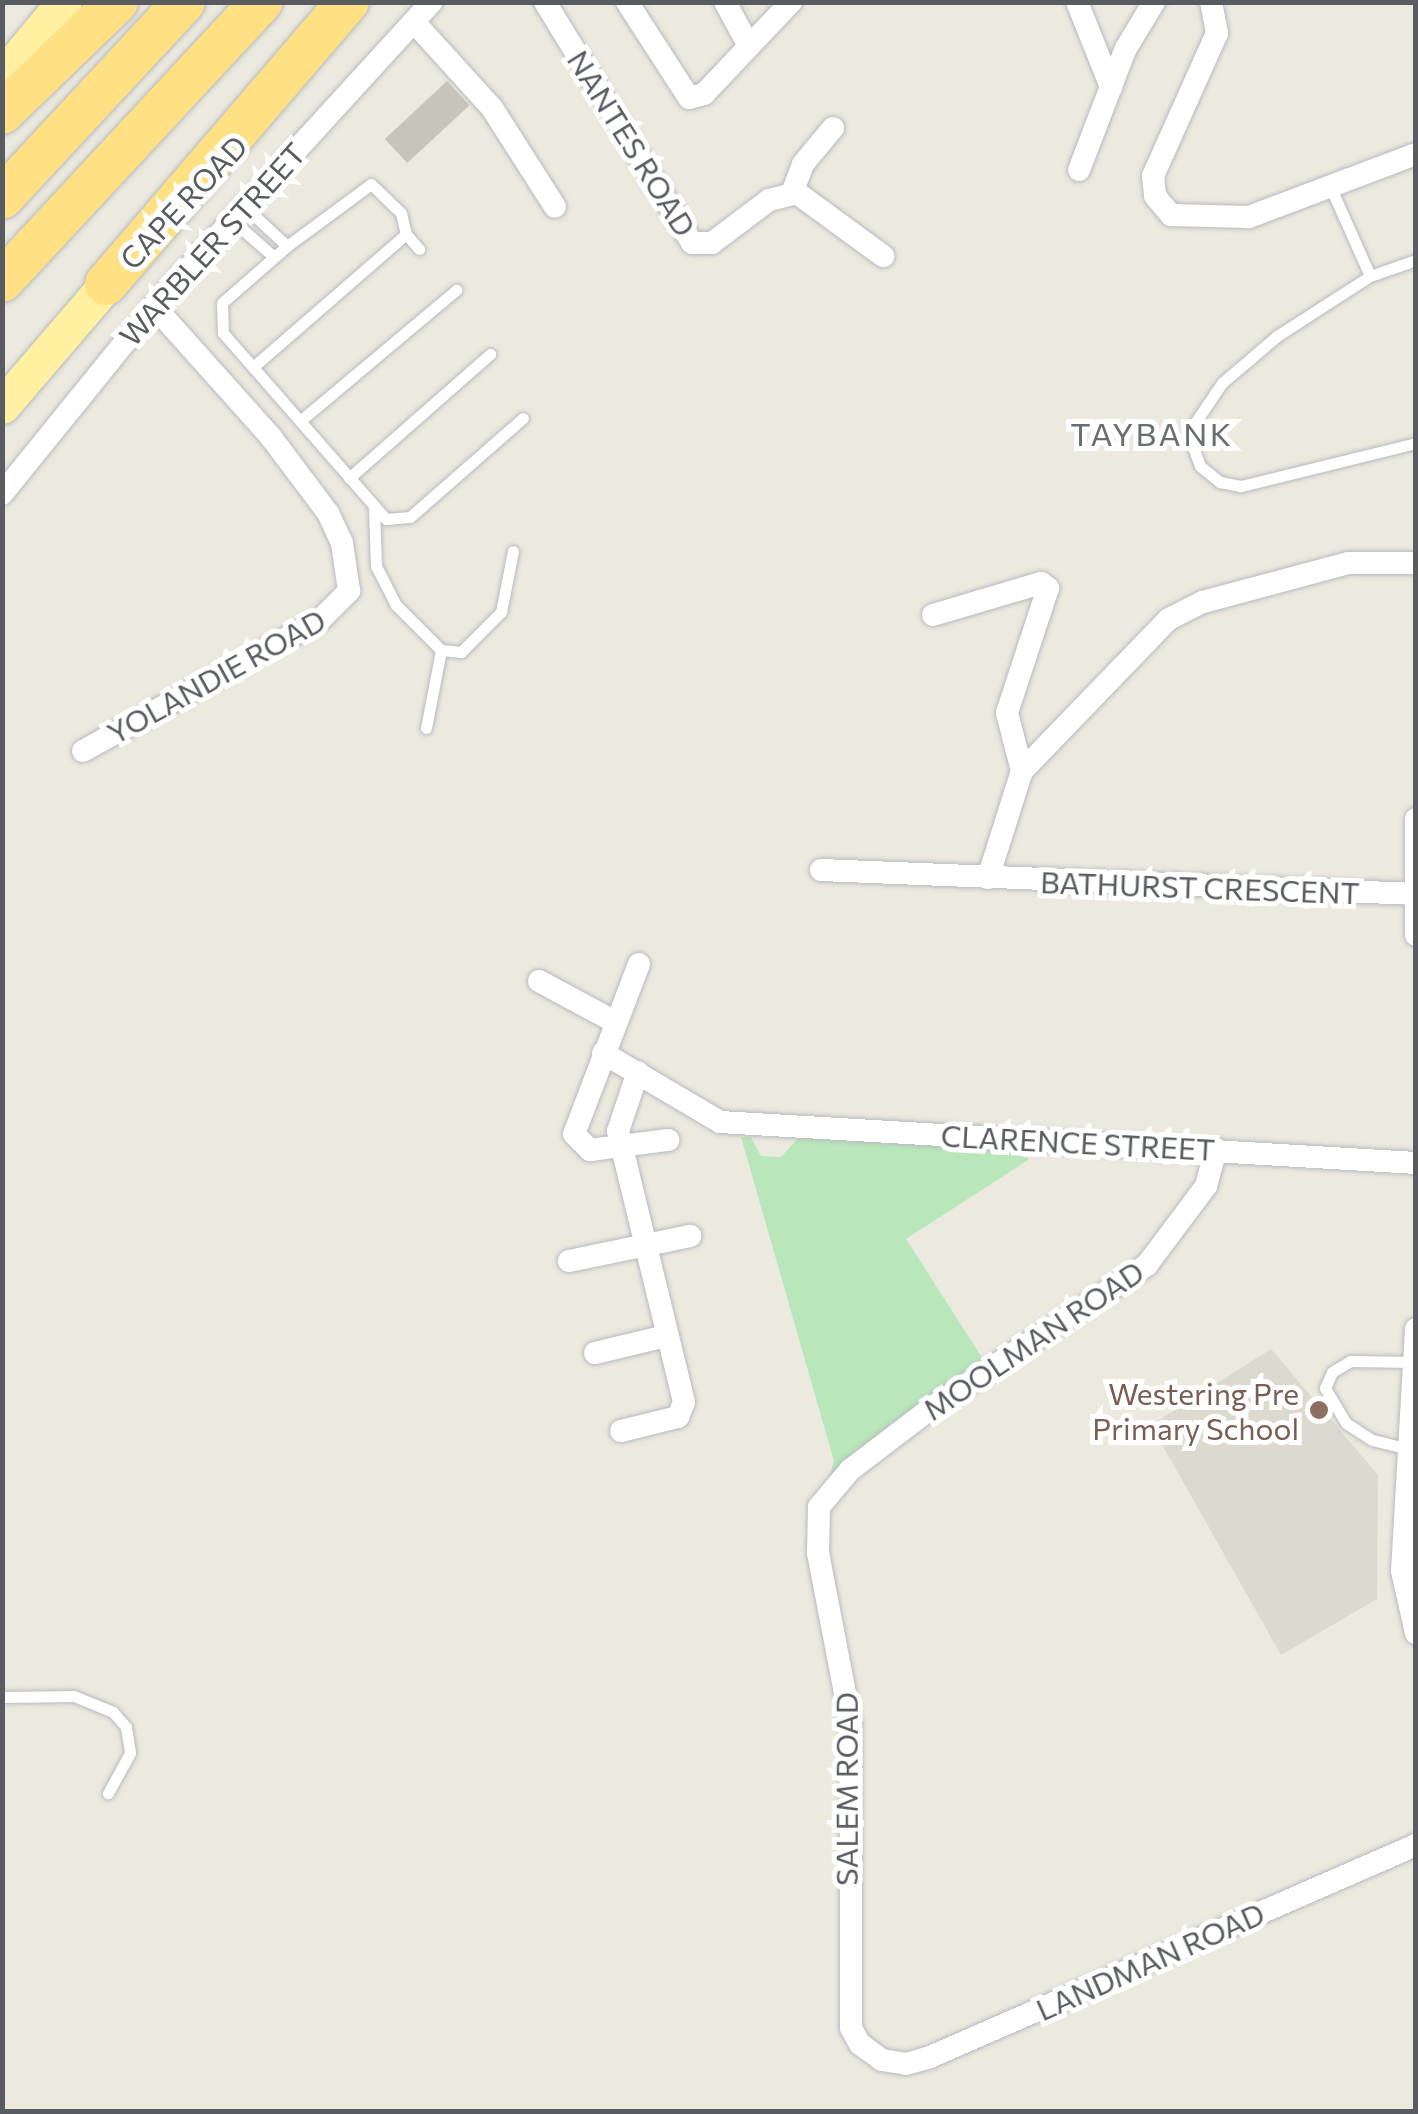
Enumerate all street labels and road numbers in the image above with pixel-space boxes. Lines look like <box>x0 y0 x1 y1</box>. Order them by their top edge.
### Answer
street label: NANTES ROAD <box>560 43 704 243</box>
street label: CAPE ROAD <box>112 128 254 276</box>
street label: WARBLER STREET <box>111 135 313 353</box>
street label: YOLANDIE ROAD <box>101 601 331 751</box>
street label: BATHURST CRESCENT <box>1040 863 1360 911</box>
street label: CLARENCE STREET <box>940 1117 1216 1167</box>
street label: MOOLMAN ROAD <box>916 1253 1150 1427</box>
street label: SALEM ROAD <box>828 1692 864 1886</box>
street label: LANDMAN ROAD <box>1030 1895 1270 2027</box>

